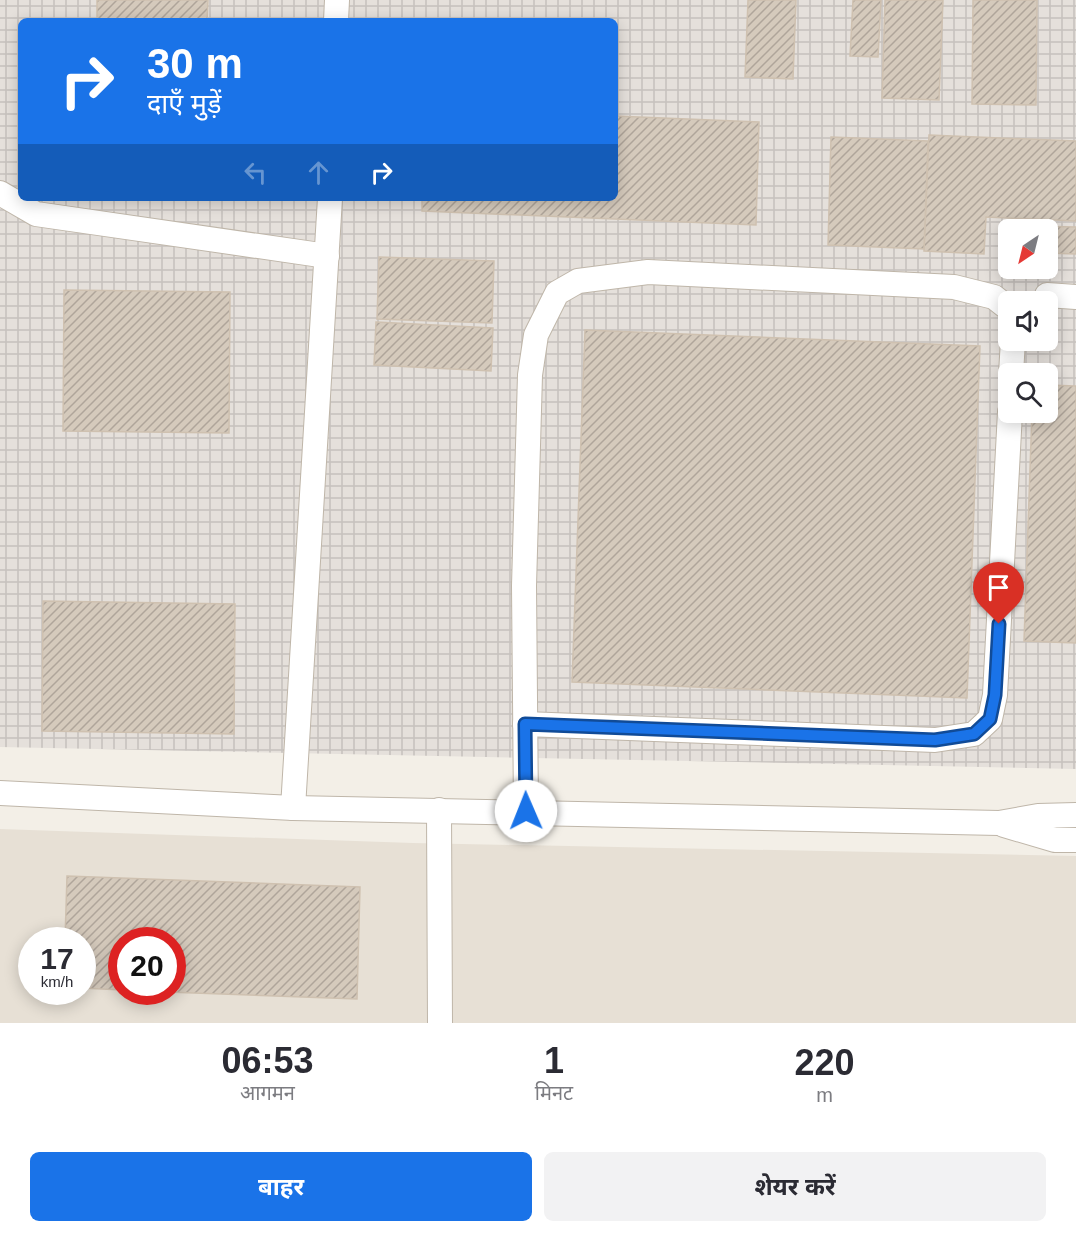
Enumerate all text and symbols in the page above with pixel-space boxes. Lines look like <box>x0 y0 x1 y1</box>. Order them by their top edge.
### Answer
text: 30 m <box>147 40 243 87</box>
icon: right <box>48 42 126 120</box>
text: दाएँ मुड़ें <box>147 89 221 119</box>
icon: left <box>239 156 272 189</box>
icon: ahead <box>302 156 335 189</box>
icon: right <box>365 156 398 189</box>
north arrow <box>998 219 1058 279</box>
map controls <box>998 219 1058 423</box>
button: sound <box>998 291 1058 351</box>
button: search <box>998 363 1058 423</box>
pin <box>973 562 1024 624</box>
icon: arrive <box>982 571 1015 604</box>
position arrow <box>494 779 558 843</box>
speed limit sign: 20 <box>108 927 186 1005</box>
text: 17 <box>40 942 74 975</box>
text: km/h <box>41 973 73 990</box>
text: 06:53 <box>221 1040 313 1081</box>
text: 1 <box>544 1040 564 1081</box>
text: 220 <box>795 1042 855 1083</box>
text: आगमन <box>240 1082 295 1104</box>
text: मिनट <box>535 1082 573 1104</box>
text: m <box>816 1084 833 1106</box>
button: बाहर <box>30 1152 532 1221</box>
button: शेयर करें <box>544 1152 1046 1221</box>

